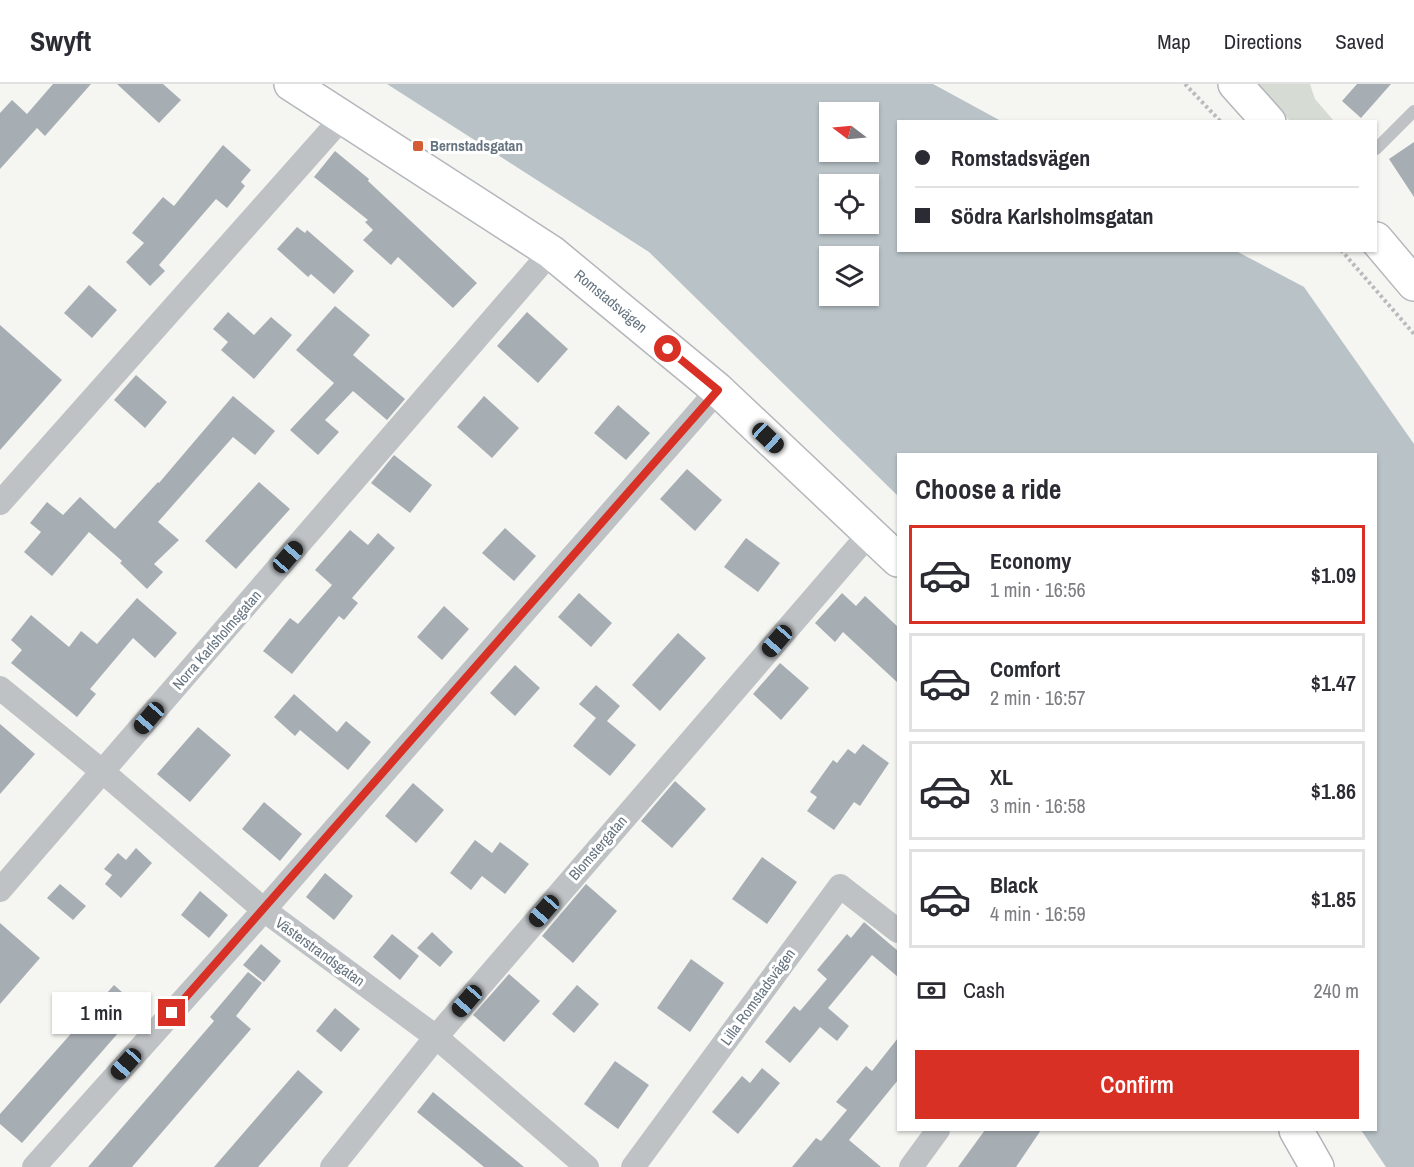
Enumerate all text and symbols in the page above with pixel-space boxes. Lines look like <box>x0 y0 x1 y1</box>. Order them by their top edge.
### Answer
text: Swyft <box>30 22 91 60</box>
text: Map <box>1157 27 1191 56</box>
text: Directions <box>1224 27 1302 56</box>
text: Saved <box>1335 27 1384 56</box>
north arrow <box>819 102 879 162</box>
map controls <box>819 102 879 306</box>
place label: Bernstadsgatan <box>430 135 523 156</box>
marker: Bernstadsgatan <box>411 139 425 153</box>
text: Romstadsvägen <box>951 143 1090 173</box>
button: locate <box>819 174 879 234</box>
text: Södra Karlsholmsgatan <box>951 201 1154 231</box>
button: layers <box>819 246 879 306</box>
street label: Romstadsvägen <box>570 265 652 337</box>
route start <box>654 335 681 362</box>
car <box>749 419 787 457</box>
text: Choose a ride <box>915 471 1061 507</box>
car <box>269 538 307 576</box>
text: Economy <box>990 546 1071 576</box>
icon: car <box>918 548 972 602</box>
text: $1.09 <box>1311 560 1356 590</box>
text: 1 min · 16:56 <box>990 576 1086 603</box>
street label: Norra Karlsholmsgatan <box>167 585 266 694</box>
car <box>758 622 796 660</box>
text: Comfort <box>990 654 1060 684</box>
icon: car <box>918 656 972 710</box>
text: $1.47 <box>1311 668 1356 698</box>
text: 2 min · 16:57 <box>990 684 1086 711</box>
car <box>130 699 168 737</box>
text: XL <box>990 762 1013 792</box>
icon: car <box>918 764 972 818</box>
text: $1.86 <box>1311 776 1356 806</box>
text: 3 min · 16:58 <box>990 792 1086 819</box>
street label: Blomstergatan <box>564 811 632 884</box>
text: Black <box>990 870 1038 900</box>
icon: car <box>918 872 972 926</box>
text: $1.85 <box>1311 884 1356 914</box>
car <box>525 892 563 930</box>
text: 4 min · 16:59 <box>990 900 1086 927</box>
street label: Västerstrandsgatan <box>271 912 369 991</box>
street label: Lilla Romstadsvägen <box>715 944 800 1049</box>
icon: cash <box>915 974 948 1007</box>
text: Cash <box>963 975 1005 1005</box>
text: 240 m <box>1313 977 1359 1004</box>
car <box>448 982 486 1020</box>
callout: 1 min <box>52 992 151 1034</box>
text: 1 min <box>80 999 123 1026</box>
route end <box>158 999 185 1026</box>
car <box>107 1045 145 1083</box>
button: Confirm <box>915 1050 1359 1119</box>

